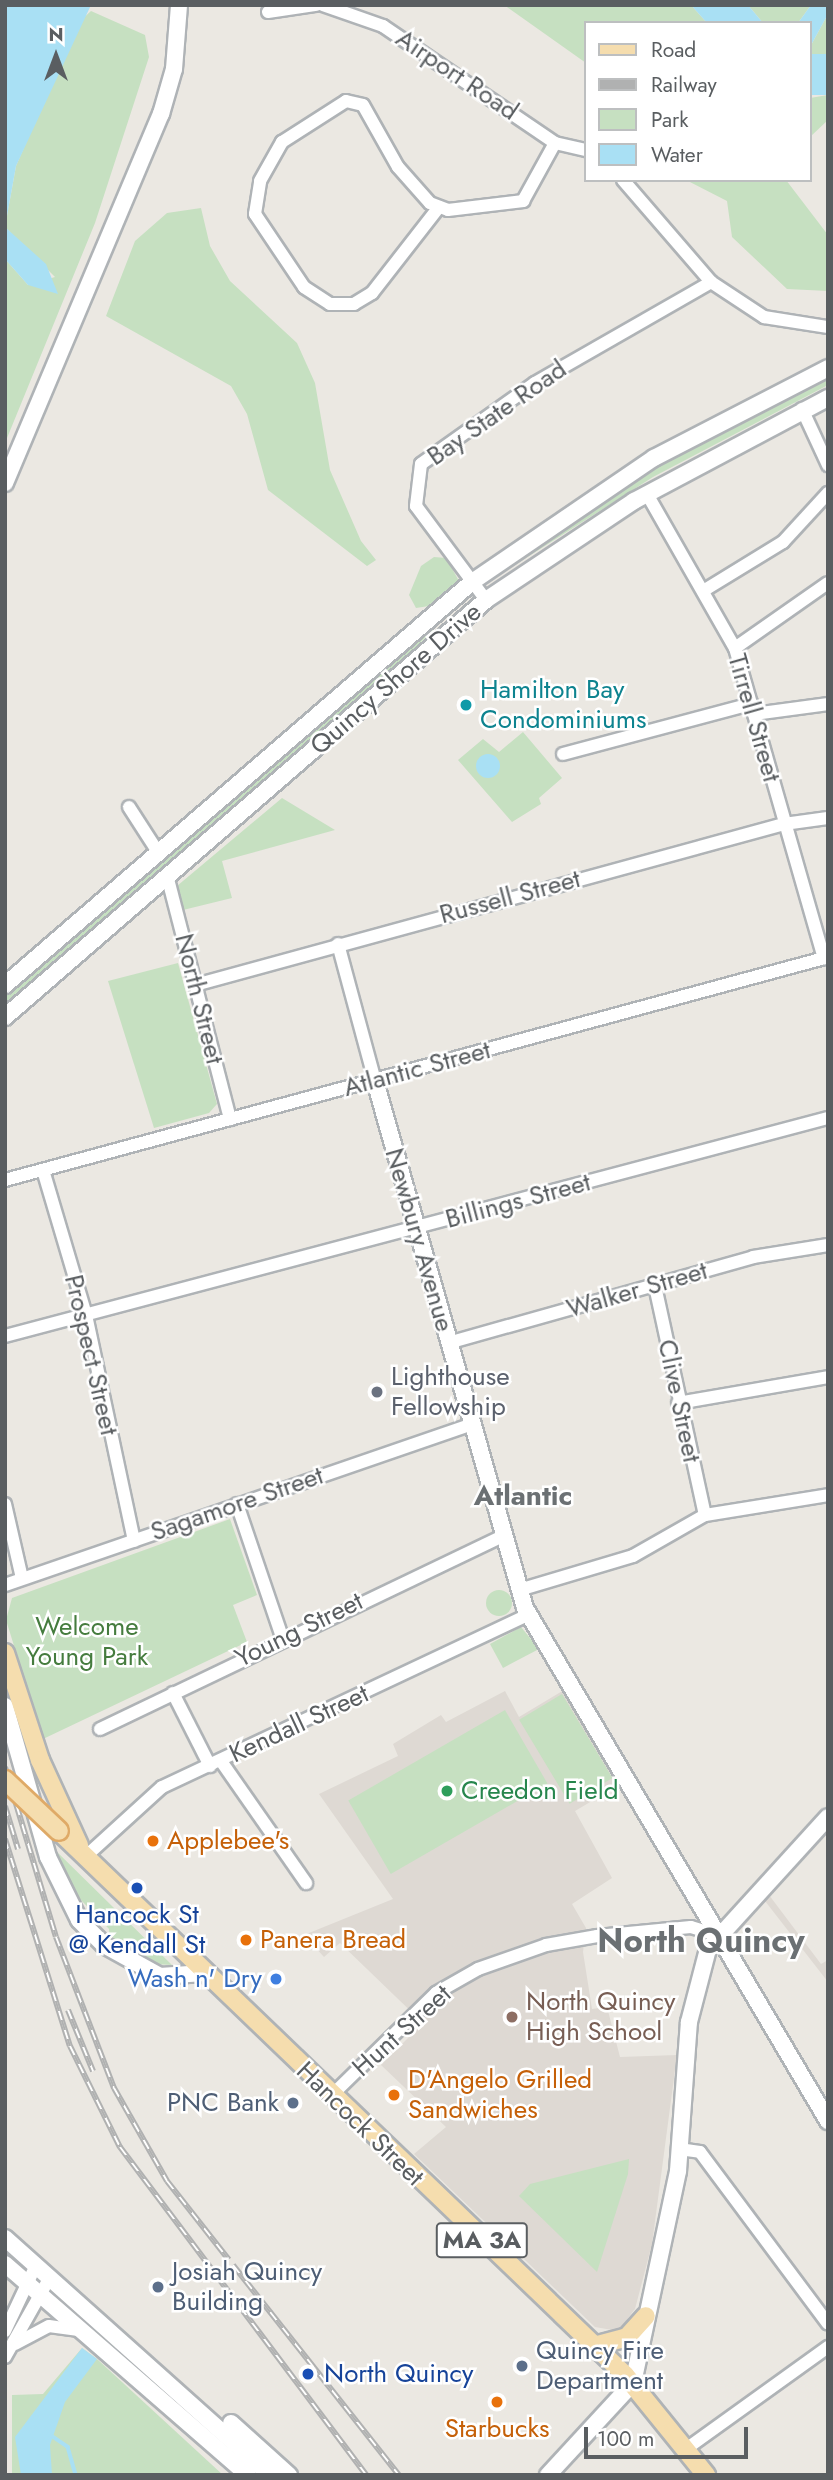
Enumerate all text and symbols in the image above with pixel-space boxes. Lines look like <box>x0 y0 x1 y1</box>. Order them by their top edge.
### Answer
north arrow <box>21 21 91 91</box>
text: N <box>48 21 64 48</box>
legend <box>584 21 812 182</box>
street label: Airport Road <box>390 23 524 127</box>
text: Road <box>651 35 696 65</box>
text: Railway <box>651 70 717 100</box>
text: Park <box>651 105 688 135</box>
text: Water <box>651 140 703 170</box>
street label: Bay State Road <box>421 354 573 472</box>
street label: Quincy Shore Drive <box>304 596 488 762</box>
street label: Tirrell Street <box>721 651 787 785</box>
place label: Hamilton Bay Condominiums <box>480 674 647 736</box>
marker: Hamilton Bay Condominiums <box>458 697 474 713</box>
street label: Russell Street <box>436 863 584 931</box>
street label: North Street <box>168 931 230 1067</box>
street label: Atlantic Street <box>340 1034 494 1104</box>
street label: Newbury Avenue <box>378 1145 460 1335</box>
street label: Billings Street <box>442 1167 594 1235</box>
street label: Walker Street <box>563 1255 711 1325</box>
street label: Prospect Street <box>57 1272 125 1438</box>
street label: Clive Street <box>651 1337 707 1465</box>
place label: Lighthouse Fellowship <box>391 1361 510 1422</box>
marker: Lighthouse Fellowship <box>369 1384 385 1400</box>
street label: Sagamore Street <box>147 1460 327 1548</box>
district label: Atlantic <box>474 1479 572 1513</box>
street label: Young Street <box>230 1586 368 1674</box>
park label: Welcome Young Park <box>26 1611 148 1672</box>
street label: Kendall Street <box>224 1678 374 1770</box>
place label: Creedon Field <box>461 1775 619 1807</box>
marker: Creedon Field <box>439 1783 455 1799</box>
place label: Applebee's <box>167 1825 289 1857</box>
marker: Applebee's <box>145 1833 161 1849</box>
marker: Hancock St @ Kendall St <box>129 1880 145 1896</box>
place label: Hancock St @ Kendall St <box>69 1899 205 1960</box>
district label: North Quincy <box>597 1921 805 1961</box>
place label: Panera Bread <box>260 1924 406 1956</box>
marker: Panera Bread <box>238 1932 254 1948</box>
place label: Wash n' Dry <box>128 1963 262 1995</box>
marker: Wash n' Dry <box>268 1971 284 1987</box>
street label: Hunt Street <box>346 1979 458 2083</box>
place label: North Quincy High School <box>526 1986 675 2048</box>
marker: North Quincy High School <box>504 2009 520 2025</box>
street label: Hancock Street <box>290 2055 430 2193</box>
place label: D'Angelo Grilled Sandwiches <box>408 2064 592 2126</box>
place label: PNC Bank <box>167 2087 279 2119</box>
marker: D'Angelo Grilled Sandwiches <box>386 2087 402 2103</box>
marker: PNC Bank <box>285 2095 301 2111</box>
road number: MA 3A <box>435 2220 529 2260</box>
place label: Josiah Quincy Building <box>172 2256 322 2318</box>
marker: Josiah Quincy Building <box>150 2279 166 2295</box>
place label: Quincy Fire Department <box>536 2335 664 2396</box>
place label: North Quincy <box>324 2358 473 2390</box>
marker: Quincy Fire Department <box>514 2358 530 2374</box>
marker: North Quincy <box>298 2364 318 2384</box>
marker: Starbucks <box>489 2394 505 2410</box>
place label: Starbucks <box>445 2413 549 2445</box>
scale bar <box>588 2414 752 2458</box>
text: 100 m <box>597 2424 654 2454</box>

